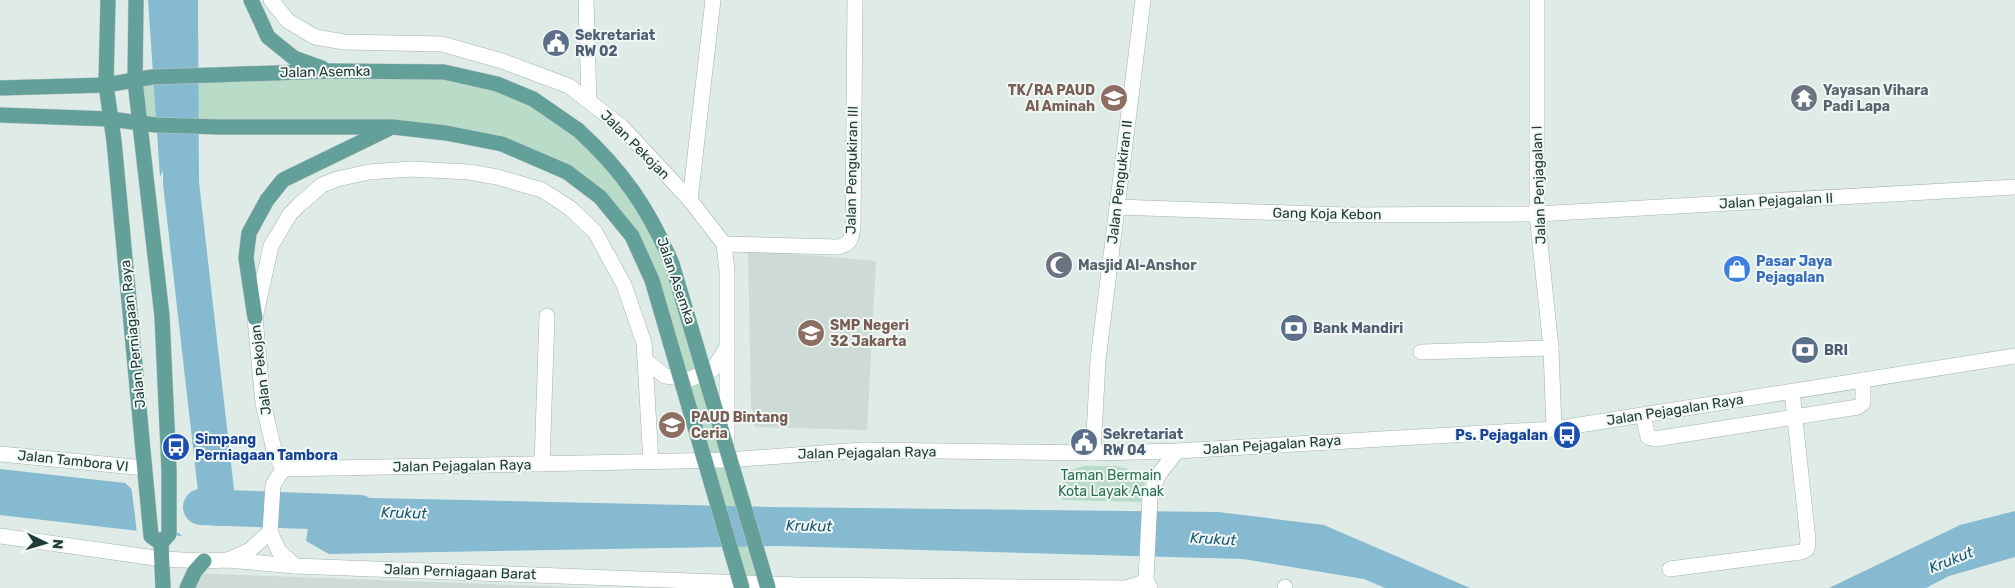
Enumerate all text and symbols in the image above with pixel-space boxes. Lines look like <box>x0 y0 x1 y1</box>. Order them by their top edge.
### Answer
place label: Sekretariat RW 02 <box>575 27 656 60</box>
public building icon: Sekretariat RW 02 <box>541 28 571 58</box>
street label: Jalan Asemka <box>279 63 371 81</box>
place label: TK/RA PAUD Al Aminah <box>1008 82 1095 115</box>
place label: Yayasan Vihara Padi Lapa <box>1823 82 1929 115</box>
school or university icon: TK/RA PAUD Al Aminah <box>1099 83 1129 113</box>
temple icon: Yayasan Vihara Padi Lapa <box>1789 83 1819 113</box>
street label: Jalan Pengukiran III <box>842 106 862 234</box>
street label: Jalan Pekojan <box>597 107 673 183</box>
street label: Jalan Pengukiran II <box>1104 119 1136 245</box>
street label: Jalan Penjagalan I <box>1528 125 1550 245</box>
street label: Jalan Pejagalan II <box>1718 190 1834 212</box>
street label: Gang Koja Kebon <box>1272 205 1382 223</box>
street label: Jalan Asemka <box>653 235 699 327</box>
mosque icon: Masjid Al-Anshor <box>1044 250 1074 280</box>
place label: Pasar Jaya Pejagalan <box>1756 253 1832 286</box>
shop icon: Pasar Jaya Pejagalan <box>1722 254 1752 284</box>
place label: Masjid Al-Anshor <box>1078 257 1197 274</box>
street label: Jalan Perniagaan Raya <box>117 259 149 409</box>
bank icon: Bank Mandiri <box>1279 313 1309 343</box>
place label: SMP Negeri 32 Jakarta <box>830 317 909 350</box>
school or university icon: SMP Negeri 32 Jakarta <box>796 318 826 348</box>
place label: Bank Mandiri <box>1313 320 1403 337</box>
street label: Jalan Pekojan <box>247 324 275 416</box>
bank icon: BRI <box>1790 335 1820 365</box>
place label: BRI <box>1824 342 1848 359</box>
street label: Jalan Pejagalan Raya <box>1605 391 1745 429</box>
place label: PAUD Bintang Ceria <box>691 409 788 442</box>
school or university icon: PAUD Bintang Ceria <box>657 410 687 440</box>
bus stop icon: Ps. Pejagalan <box>1552 420 1582 450</box>
place label: Sekretariat RW 04 <box>1103 426 1184 459</box>
public building icon: Sekretariat RW 04 <box>1069 427 1099 457</box>
place label: Ps. Pejagalan <box>1455 427 1548 444</box>
place label: Simpang Perniagaan Tambora <box>195 431 338 464</box>
bus stop icon: Simpang Perniagaan Tambora <box>161 432 191 462</box>
street label: Jalan Pejagalan Raya <box>1202 432 1342 458</box>
street label: Jalan Pejagalan Raya <box>798 443 936 463</box>
street label: Jalan Tambora VI <box>17 447 129 475</box>
street label: Jalan Pejagalan Raya <box>393 456 531 476</box>
park label: Taman Bermain Kota Layak Anak <box>1058 467 1165 500</box>
water label: Krukut <box>381 503 428 523</box>
water label: Krukut <box>786 517 832 535</box>
north arrow <box>20 518 70 568</box>
water label: Krukut <box>1189 529 1237 549</box>
text: N <box>49 538 66 550</box>
water label: Krukut <box>1926 543 1976 577</box>
street label: Jalan Perniagaan Barat <box>384 561 537 583</box>

